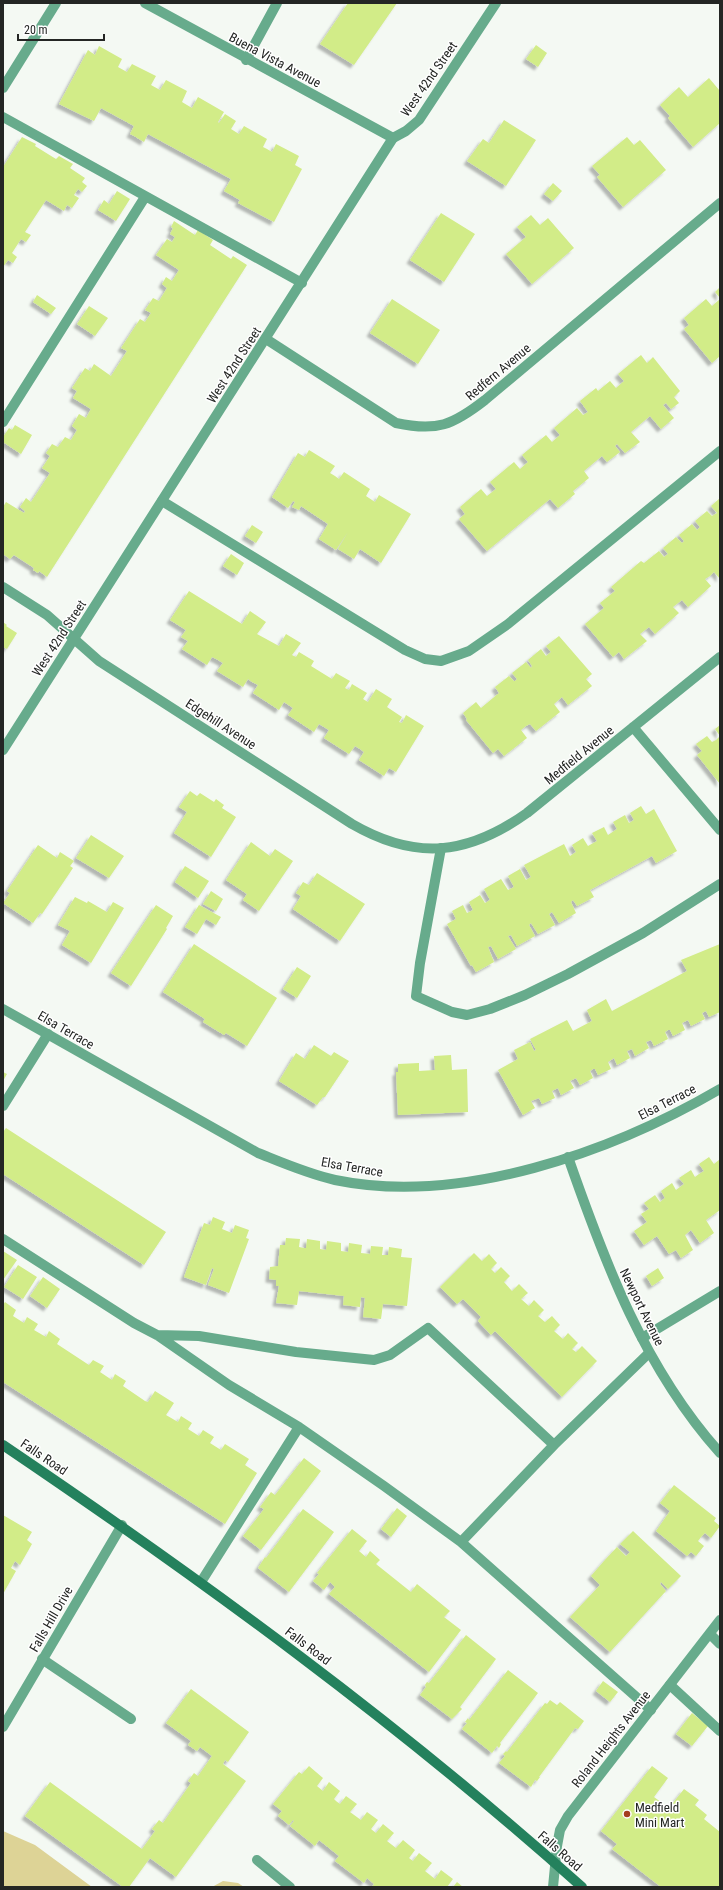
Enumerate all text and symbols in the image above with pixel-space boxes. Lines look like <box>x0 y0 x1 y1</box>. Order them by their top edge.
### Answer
scale bar <box>18 16 104 42</box>
text: 20 m <box>24 23 48 37</box>
street label: Buena Vista Avenue <box>227 30 323 90</box>
street label: West 42nd Street <box>398 39 460 119</box>
street label: West 42nd Street <box>204 324 264 406</box>
street label: Redfern Avenue <box>462 340 534 404</box>
street label: West 42nd Street <box>29 597 89 679</box>
street label: Edgehill Avenue <box>183 696 259 752</box>
street label: Medfield Avenue <box>541 723 617 787</box>
street label: Elsa Terrace <box>35 1008 97 1052</box>
street label: Elsa Terrace <box>636 1081 698 1123</box>
street label: Elsa Terrace <box>320 1154 384 1180</box>
street label: Newport Avenue <box>617 1266 667 1348</box>
street label: Falls Road <box>18 1436 70 1478</box>
street label: Falls Hill Drive <box>26 1584 76 1654</box>
street label: Falls Road <box>282 1624 334 1668</box>
street label: Roland Heights Avenue <box>569 1688 653 1790</box>
place label: Medfield Mini Mart <box>635 1800 684 1830</box>
marker: Medfield Mini Mart <box>622 1809 632 1819</box>
street label: Falls Road <box>535 1828 585 1874</box>

